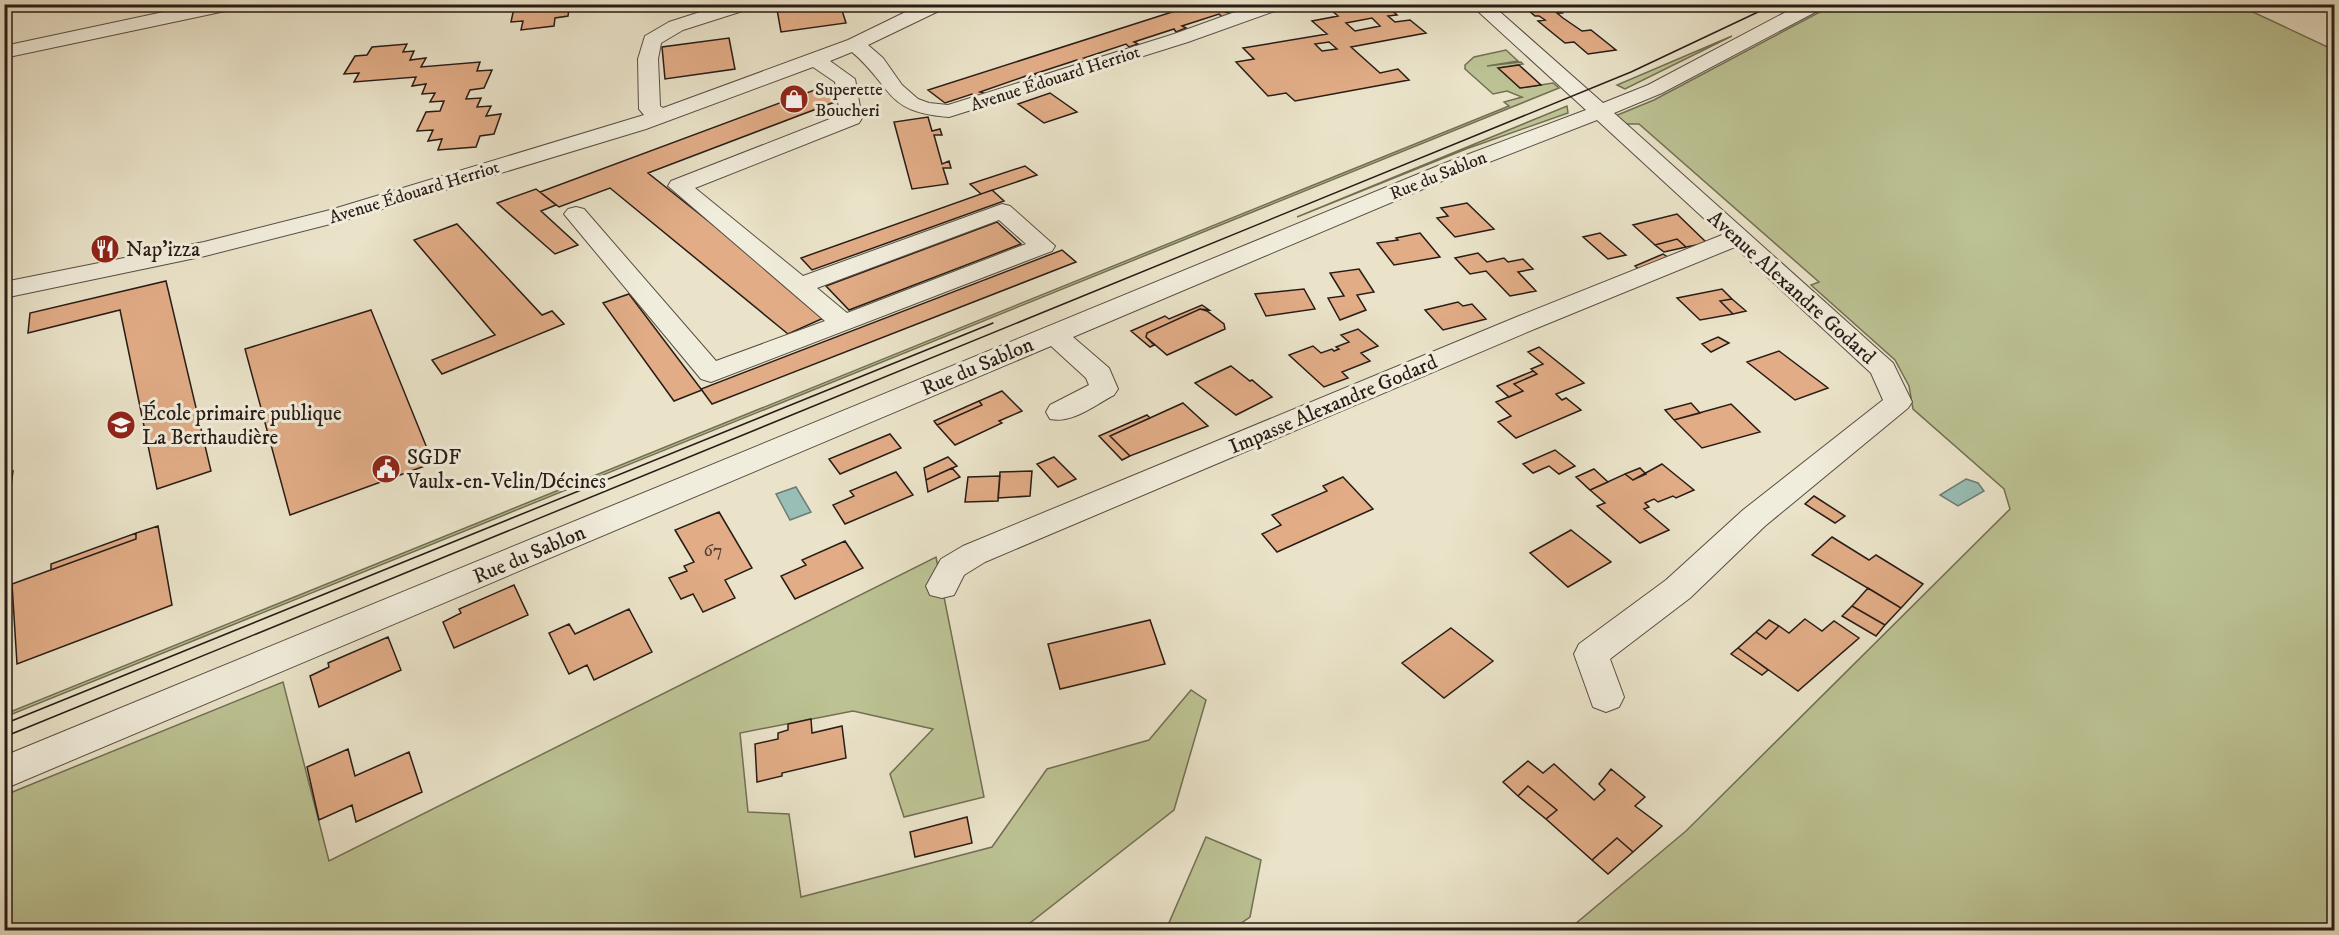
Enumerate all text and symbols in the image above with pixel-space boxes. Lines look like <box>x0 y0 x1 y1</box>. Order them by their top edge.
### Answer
street label: Avenue Édouard Herriot <box>968 41 1143 117</box>
place label: Superette Boucheri <box>815 79 883 122</box>
shop icon: Superette Boucheri <box>778 83 810 115</box>
street label: Rue du Sablon <box>1387 146 1491 205</box>
street label: Avenue Édouard Herriot <box>326 157 502 229</box>
street label: Avenue Alexandre Godard <box>1702 205 1881 371</box>
restaurant icon: Nap'izza <box>89 233 121 265</box>
place label: Nap'izza <box>126 237 200 263</box>
street label: Rue du Sablon <box>917 332 1038 402</box>
street label: Impasse Alexandre Godard <box>1225 349 1442 461</box>
place label: École primaire publique La Berthaudière <box>142 400 342 451</box>
school or university icon: École primaire publique La Berthaudière <box>105 409 137 441</box>
place label: SGDF Vaulx-en-Velin/Décines <box>406 445 606 495</box>
public building icon: SGDF Vaulx-en-Velin/Décines <box>370 453 402 485</box>
street label: Rue du Sablon <box>469 520 590 590</box>
house number: 67 <box>704 540 722 562</box>

